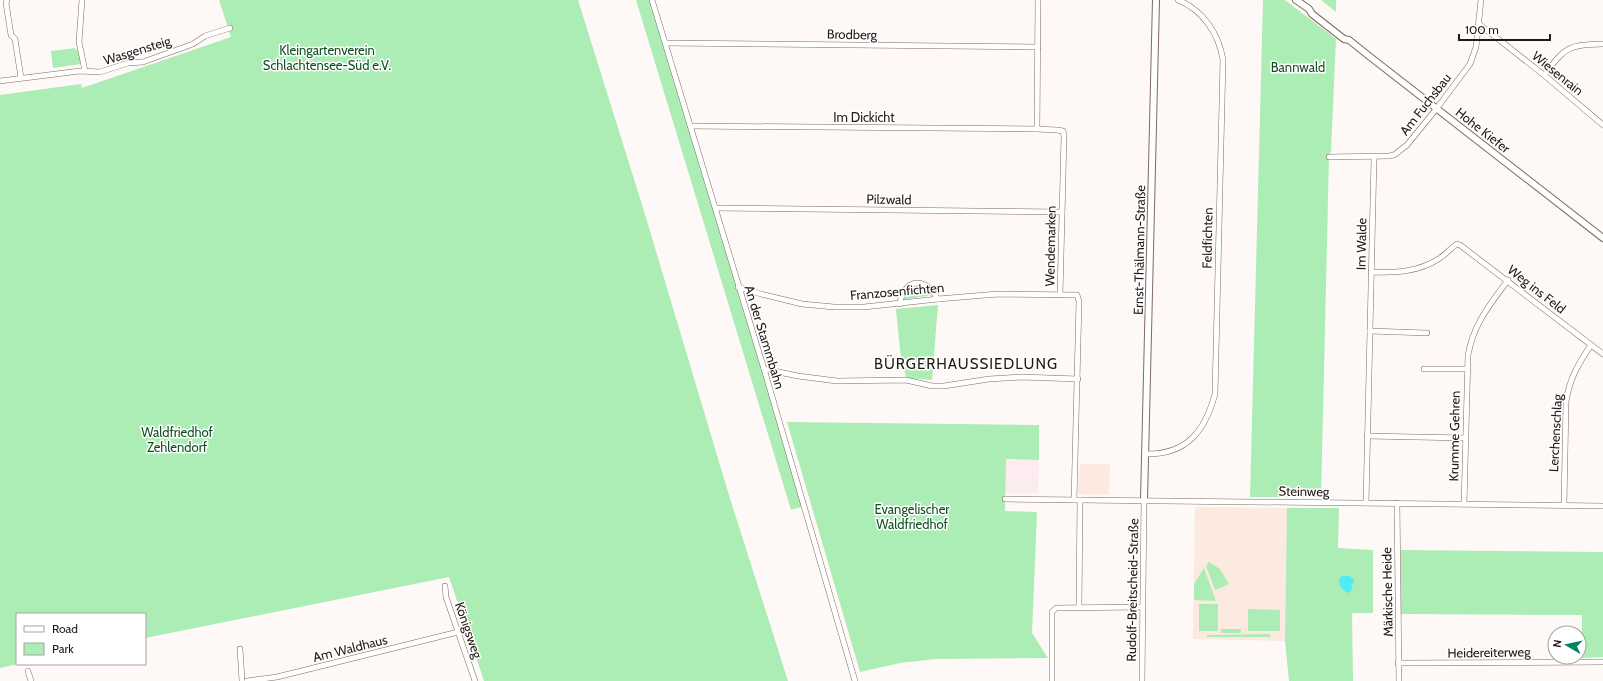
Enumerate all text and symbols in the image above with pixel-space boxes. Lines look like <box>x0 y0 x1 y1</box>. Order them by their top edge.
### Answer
scale bar <box>1459 16 1550 42</box>
text: 100 m <box>1465 22 1499 37</box>
street label: Brodberg <box>827 26 878 42</box>
street label: Wasgensteig <box>101 32 173 68</box>
park label: Kleingartenverein Schlachtensee-Süd e.V. <box>263 42 391 73</box>
street label: Wiesenrain <box>1529 48 1587 98</box>
park label: Bannwald <box>1271 59 1325 75</box>
street label: Am Fuchsbau <box>1396 70 1454 138</box>
street label: Hohe Kiefer <box>1453 104 1514 157</box>
street label: Im Dickicht <box>833 109 895 125</box>
street label: Ernst-Thälmann-Straße <box>1130 185 1148 315</box>
street label: Pilzwald <box>866 191 912 207</box>
street label: Wendemarken <box>1041 205 1059 287</box>
street label: Feldfichten <box>1198 207 1216 269</box>
street label: Im Walde <box>1353 217 1369 270</box>
street label: Weg ins Feld <box>1505 261 1569 317</box>
street label: Franzosenfichten <box>849 279 945 303</box>
street label: An der Stammbahn <box>742 283 788 391</box>
district label: BÜRGERHAUSSIEDLUNG <box>874 355 1058 373</box>
street label: Krumme Gehren <box>1445 390 1463 482</box>
street label: Lerchenschlag <box>1545 393 1565 472</box>
park label: Waldfriedhof Zehlendorf <box>141 424 214 455</box>
street label: Steinweg <box>1278 483 1330 499</box>
park label: Evangelischer Waldfriedhof <box>875 501 950 532</box>
street label: Rudolf-Breitscheid-Straße <box>1123 518 1141 662</box>
street label: Märkische Heide <box>1378 547 1396 637</box>
street label: Königsweg <box>452 600 486 661</box>
legend <box>16 613 146 665</box>
text: Road <box>52 621 78 636</box>
north arrow <box>1547 625 1587 665</box>
street label: Am Waldhaus <box>311 631 389 665</box>
text: N <box>1550 638 1565 648</box>
text: Park <box>52 641 74 656</box>
street label: Heidereiterweg <box>1447 643 1531 661</box>

